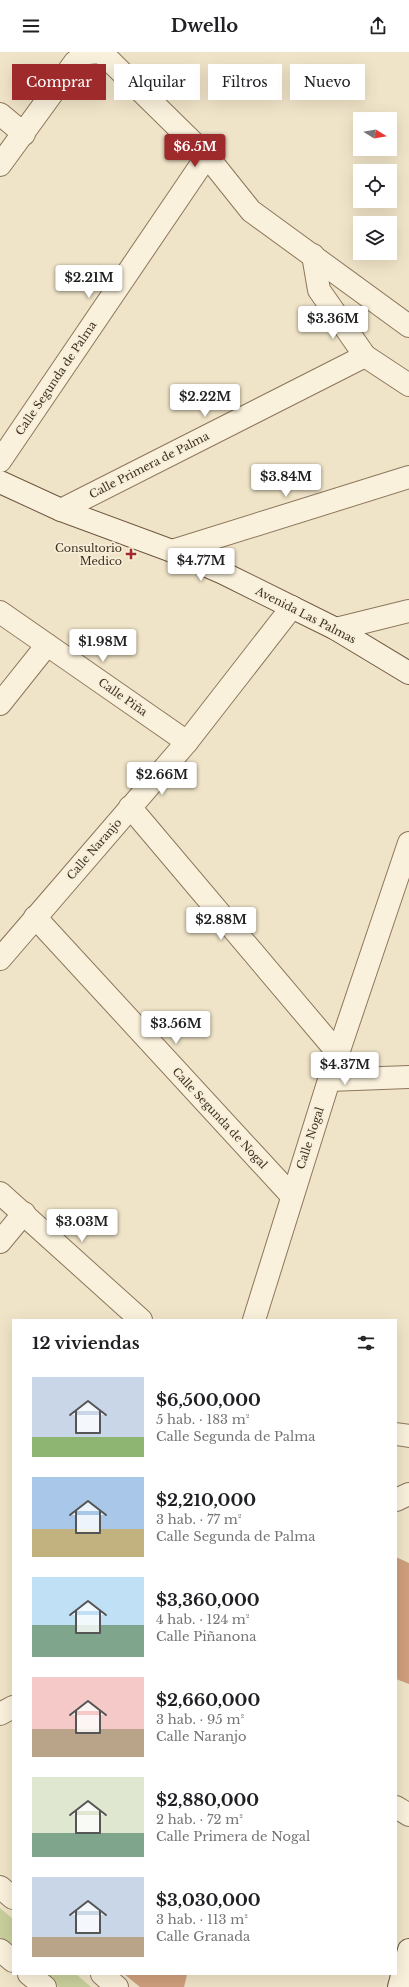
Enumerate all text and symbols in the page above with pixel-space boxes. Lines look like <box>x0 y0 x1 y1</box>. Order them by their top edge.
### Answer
icon: menu <box>20 15 42 37</box>
text: Dwello <box>171 15 238 37</box>
icon: share <box>367 15 389 37</box>
chip: Comprar <box>12 64 106 100</box>
chip: Alquilar <box>114 64 200 100</box>
chip: Filtros <box>208 64 282 100</box>
chip: Nuevo <box>290 64 365 100</box>
north arrow <box>353 112 397 156</box>
map controls <box>353 112 397 260</box>
pin: $6.5M <box>167 134 223 168</box>
text: $6.5M <box>173 138 217 155</box>
button: locate <box>353 164 397 208</box>
button: layers <box>353 216 397 260</box>
pin: $2.21M <box>56 265 122 299</box>
text: $2.21M <box>64 269 114 286</box>
pin: $3.36M <box>300 306 366 340</box>
text: $3.36M <box>307 310 359 327</box>
street label: Calle Segunda de Palma <box>12 317 100 438</box>
pin: $2.22M <box>172 384 238 418</box>
text: $2.22M <box>179 388 231 405</box>
street label: Calle Primera de Palma <box>87 428 212 501</box>
pin: $3.84M <box>253 464 319 498</box>
text: $3.84M <box>260 468 312 485</box>
place label: Consultorio Medico <box>55 541 122 568</box>
marker: Consultorio Medico <box>125 548 137 560</box>
pin: $4.77M <box>168 548 234 582</box>
text: $4.77M <box>177 552 225 569</box>
street label: Avenida Las Palmas <box>253 583 359 646</box>
pin: $1.98M <box>70 629 136 663</box>
text: $1.98M <box>78 633 128 650</box>
street label: Calle Piña <box>96 675 151 719</box>
pin: $2.66M <box>129 762 195 796</box>
text: $2.66M <box>136 766 188 783</box>
street label: Calle Naranjo <box>64 816 124 882</box>
pin: $2.88M <box>188 907 254 941</box>
text: $2.88M <box>195 911 247 928</box>
pin: $3.56M <box>143 1011 209 1045</box>
text: $3.56M <box>150 1015 202 1032</box>
pin: $4.37M <box>312 1052 378 1086</box>
text: $4.37M <box>320 1056 370 1073</box>
street label: Calle Segunda de Nogal <box>170 1065 271 1172</box>
street label: Calle Nogal <box>293 1105 327 1171</box>
pin: $3.03M <box>49 1209 115 1243</box>
text: $3.03M <box>56 1213 108 1230</box>
icon: filters <box>355 1332 377 1354</box>
text: 12 viviendas <box>32 1333 140 1354</box>
text: $6,500,000 <box>156 1390 261 1411</box>
icon: home <box>64 1393 112 1441</box>
text: 5 hab. · 183 m² <box>156 1411 249 1428</box>
text: Calle Segunda de Palma <box>156 1428 315 1445</box>
text: $2,210,000 <box>156 1490 256 1511</box>
icon: home <box>64 1493 112 1541</box>
text: 3 hab. · 77 m² <box>156 1511 241 1528</box>
text: Calle Segunda de Palma <box>156 1528 315 1545</box>
text: $3,360,000 <box>156 1590 260 1611</box>
icon: home <box>64 1593 112 1641</box>
text: 4 hab. · 124 m² <box>156 1611 249 1628</box>
text: Calle Piñanona <box>156 1628 256 1645</box>
text: $2,660,000 <box>156 1690 260 1711</box>
icon: home <box>64 1693 112 1741</box>
text: 3 hab. · 95 m² <box>156 1711 244 1728</box>
text: Calle Naranjo <box>156 1728 247 1745</box>
text: $2,880,000 <box>156 1790 259 1811</box>
icon: home <box>64 1793 112 1841</box>
text: 2 hab. · 72 m² <box>156 1811 243 1828</box>
text: Calle Primera de Nogal <box>156 1828 310 1845</box>
text: $3,030,000 <box>156 1890 261 1911</box>
icon: home <box>64 1893 112 1941</box>
text: 3 hab. · 113 m² <box>156 1911 248 1928</box>
text: Calle Granada <box>156 1928 250 1945</box>

